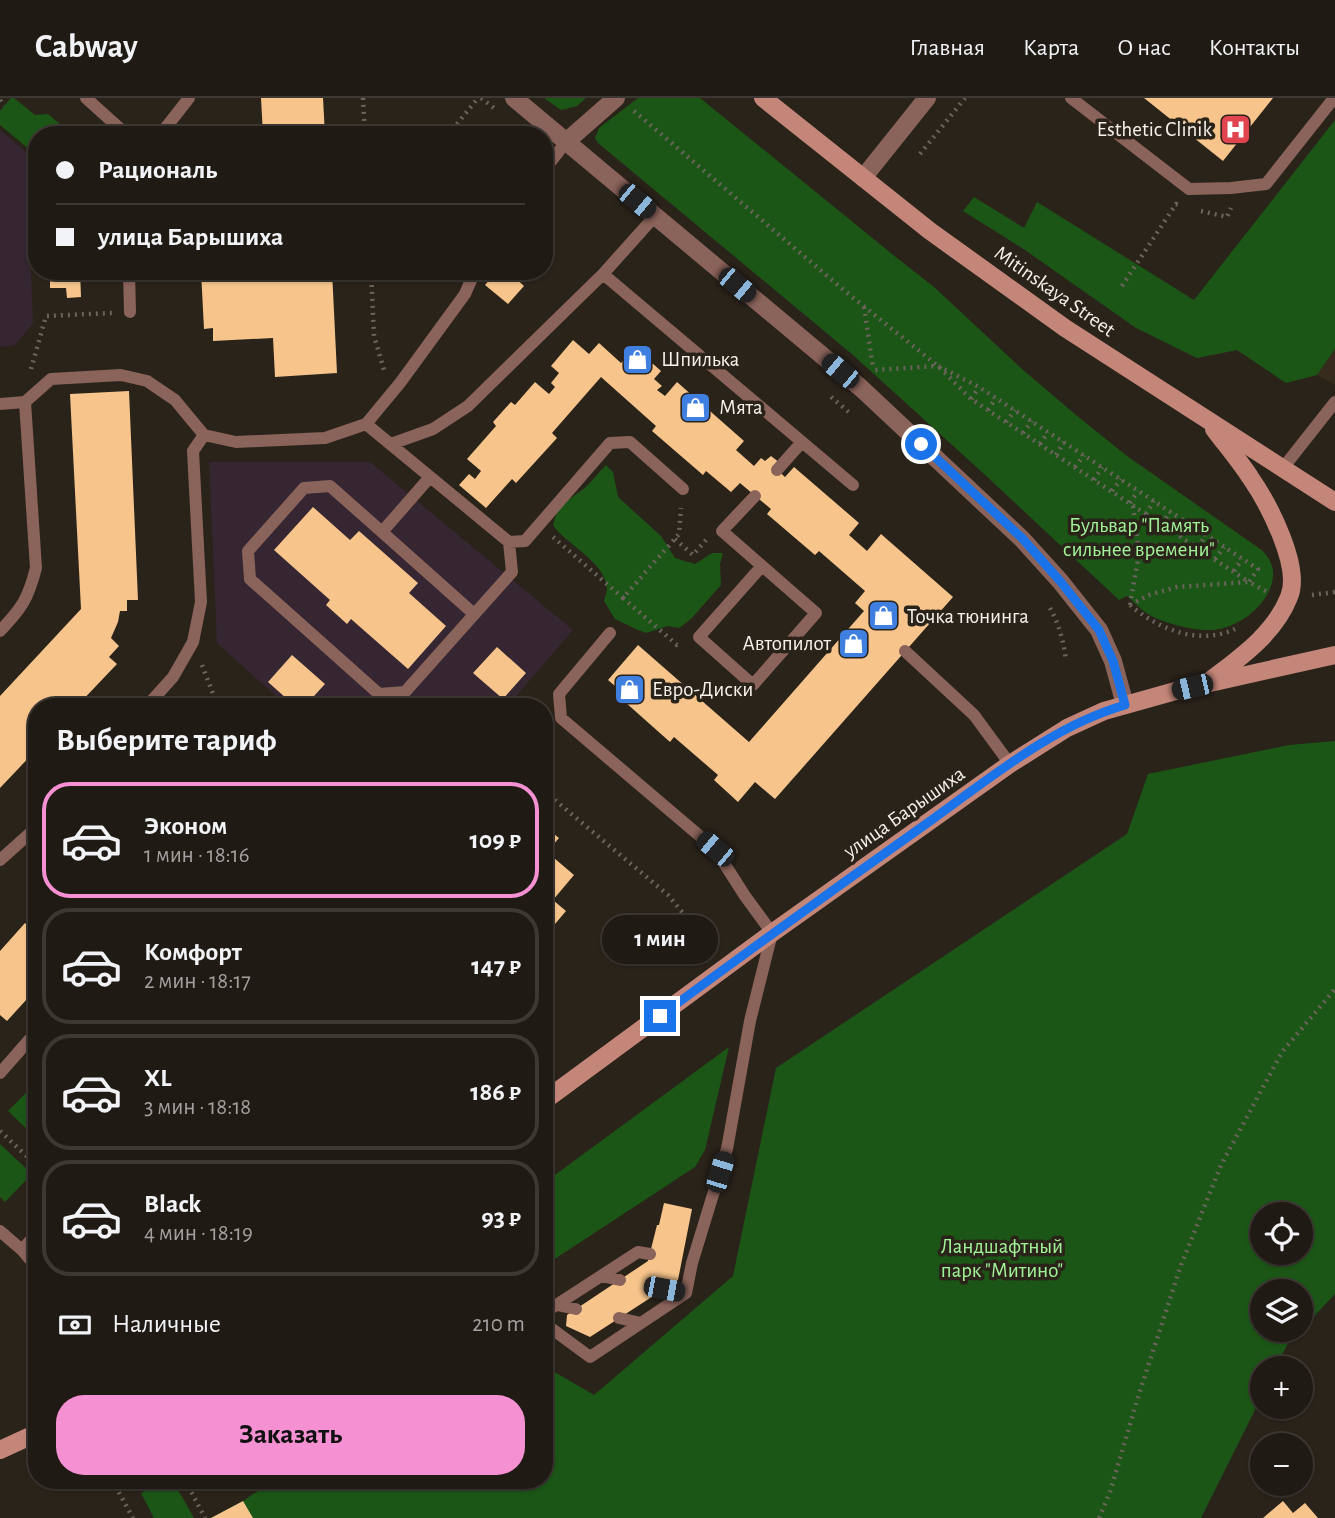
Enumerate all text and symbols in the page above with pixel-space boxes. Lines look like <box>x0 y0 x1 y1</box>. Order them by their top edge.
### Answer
text: Cabway <box>35 31 138 64</box>
text: Главная <box>910 36 985 60</box>
text: Карта <box>1023 36 1079 60</box>
text: О нас <box>1117 36 1171 60</box>
text: Контакты <box>1209 36 1300 60</box>
hospital icon: Esthetic Clinik <box>1218 112 1252 146</box>
place label: Esthetic Clinik <box>1097 119 1212 140</box>
text: Рациональ <box>98 157 217 183</box>
car <box>615 179 660 223</box>
text: улица Барышиха <box>98 224 283 250</box>
street label: Mitinskaya Street <box>991 242 1119 341</box>
car <box>715 263 760 307</box>
shop icon: Шпилька <box>621 342 655 376</box>
place label: Шпилька <box>661 349 740 370</box>
car <box>818 349 863 393</box>
shop icon: Мята <box>679 390 713 424</box>
place label: Мята <box>719 397 763 418</box>
route start <box>905 428 937 460</box>
park label: Бульвар "Память сильнее времени" <box>1063 515 1215 560</box>
shop icon: Точка тюнинга <box>867 599 901 633</box>
place label: Точка тюнинга <box>907 606 1029 627</box>
shop icon: Автопилот <box>837 626 871 660</box>
place label: Автопилот <box>743 633 831 654</box>
shop icon: Евро-Диски <box>612 672 646 706</box>
car <box>1170 672 1215 702</box>
place label: Евро-Диски <box>652 679 753 700</box>
text: Выберите тариф <box>56 724 277 756</box>
street label: улица Барышиха <box>839 763 969 862</box>
icon: car <box>60 809 123 872</box>
text: Эконом <box>144 813 227 839</box>
text: 109 ₽ <box>469 827 521 853</box>
car <box>693 827 738 871</box>
text: 1 мин · 18:16 <box>144 844 250 867</box>
callout: 1 мин <box>602 914 718 964</box>
text: 1 мин <box>634 928 686 951</box>
icon: car <box>60 935 123 998</box>
text: Комфорт <box>144 939 242 965</box>
text: 147 ₽ <box>471 953 521 979</box>
text: 2 мин · 18:17 <box>144 970 251 993</box>
route end <box>644 1000 676 1032</box>
icon: car <box>60 1061 123 1124</box>
text: XL <box>144 1065 171 1091</box>
text: 186 ₽ <box>470 1079 521 1105</box>
text: 3 мин · 18:18 <box>144 1096 251 1119</box>
car <box>704 1149 737 1195</box>
icon: car <box>60 1187 123 1250</box>
text: Black <box>144 1191 201 1217</box>
map controls <box>1250 1202 1313 1496</box>
button: locate <box>1250 1202 1313 1265</box>
text: 93 ₽ <box>481 1205 521 1231</box>
text: 4 мин · 18:19 <box>144 1222 253 1245</box>
park label: Ландшафтный парк "Митино" <box>941 1236 1063 1281</box>
car <box>642 1275 687 1303</box>
button: layers <box>1250 1279 1313 1342</box>
icon: cash <box>56 1306 94 1344</box>
text: Наличные <box>112 1311 221 1337</box>
text: 210 m <box>472 1313 525 1336</box>
button: + <box>1250 1356 1313 1419</box>
button: Заказать <box>56 1395 525 1475</box>
button: − <box>1250 1433 1313 1496</box>

